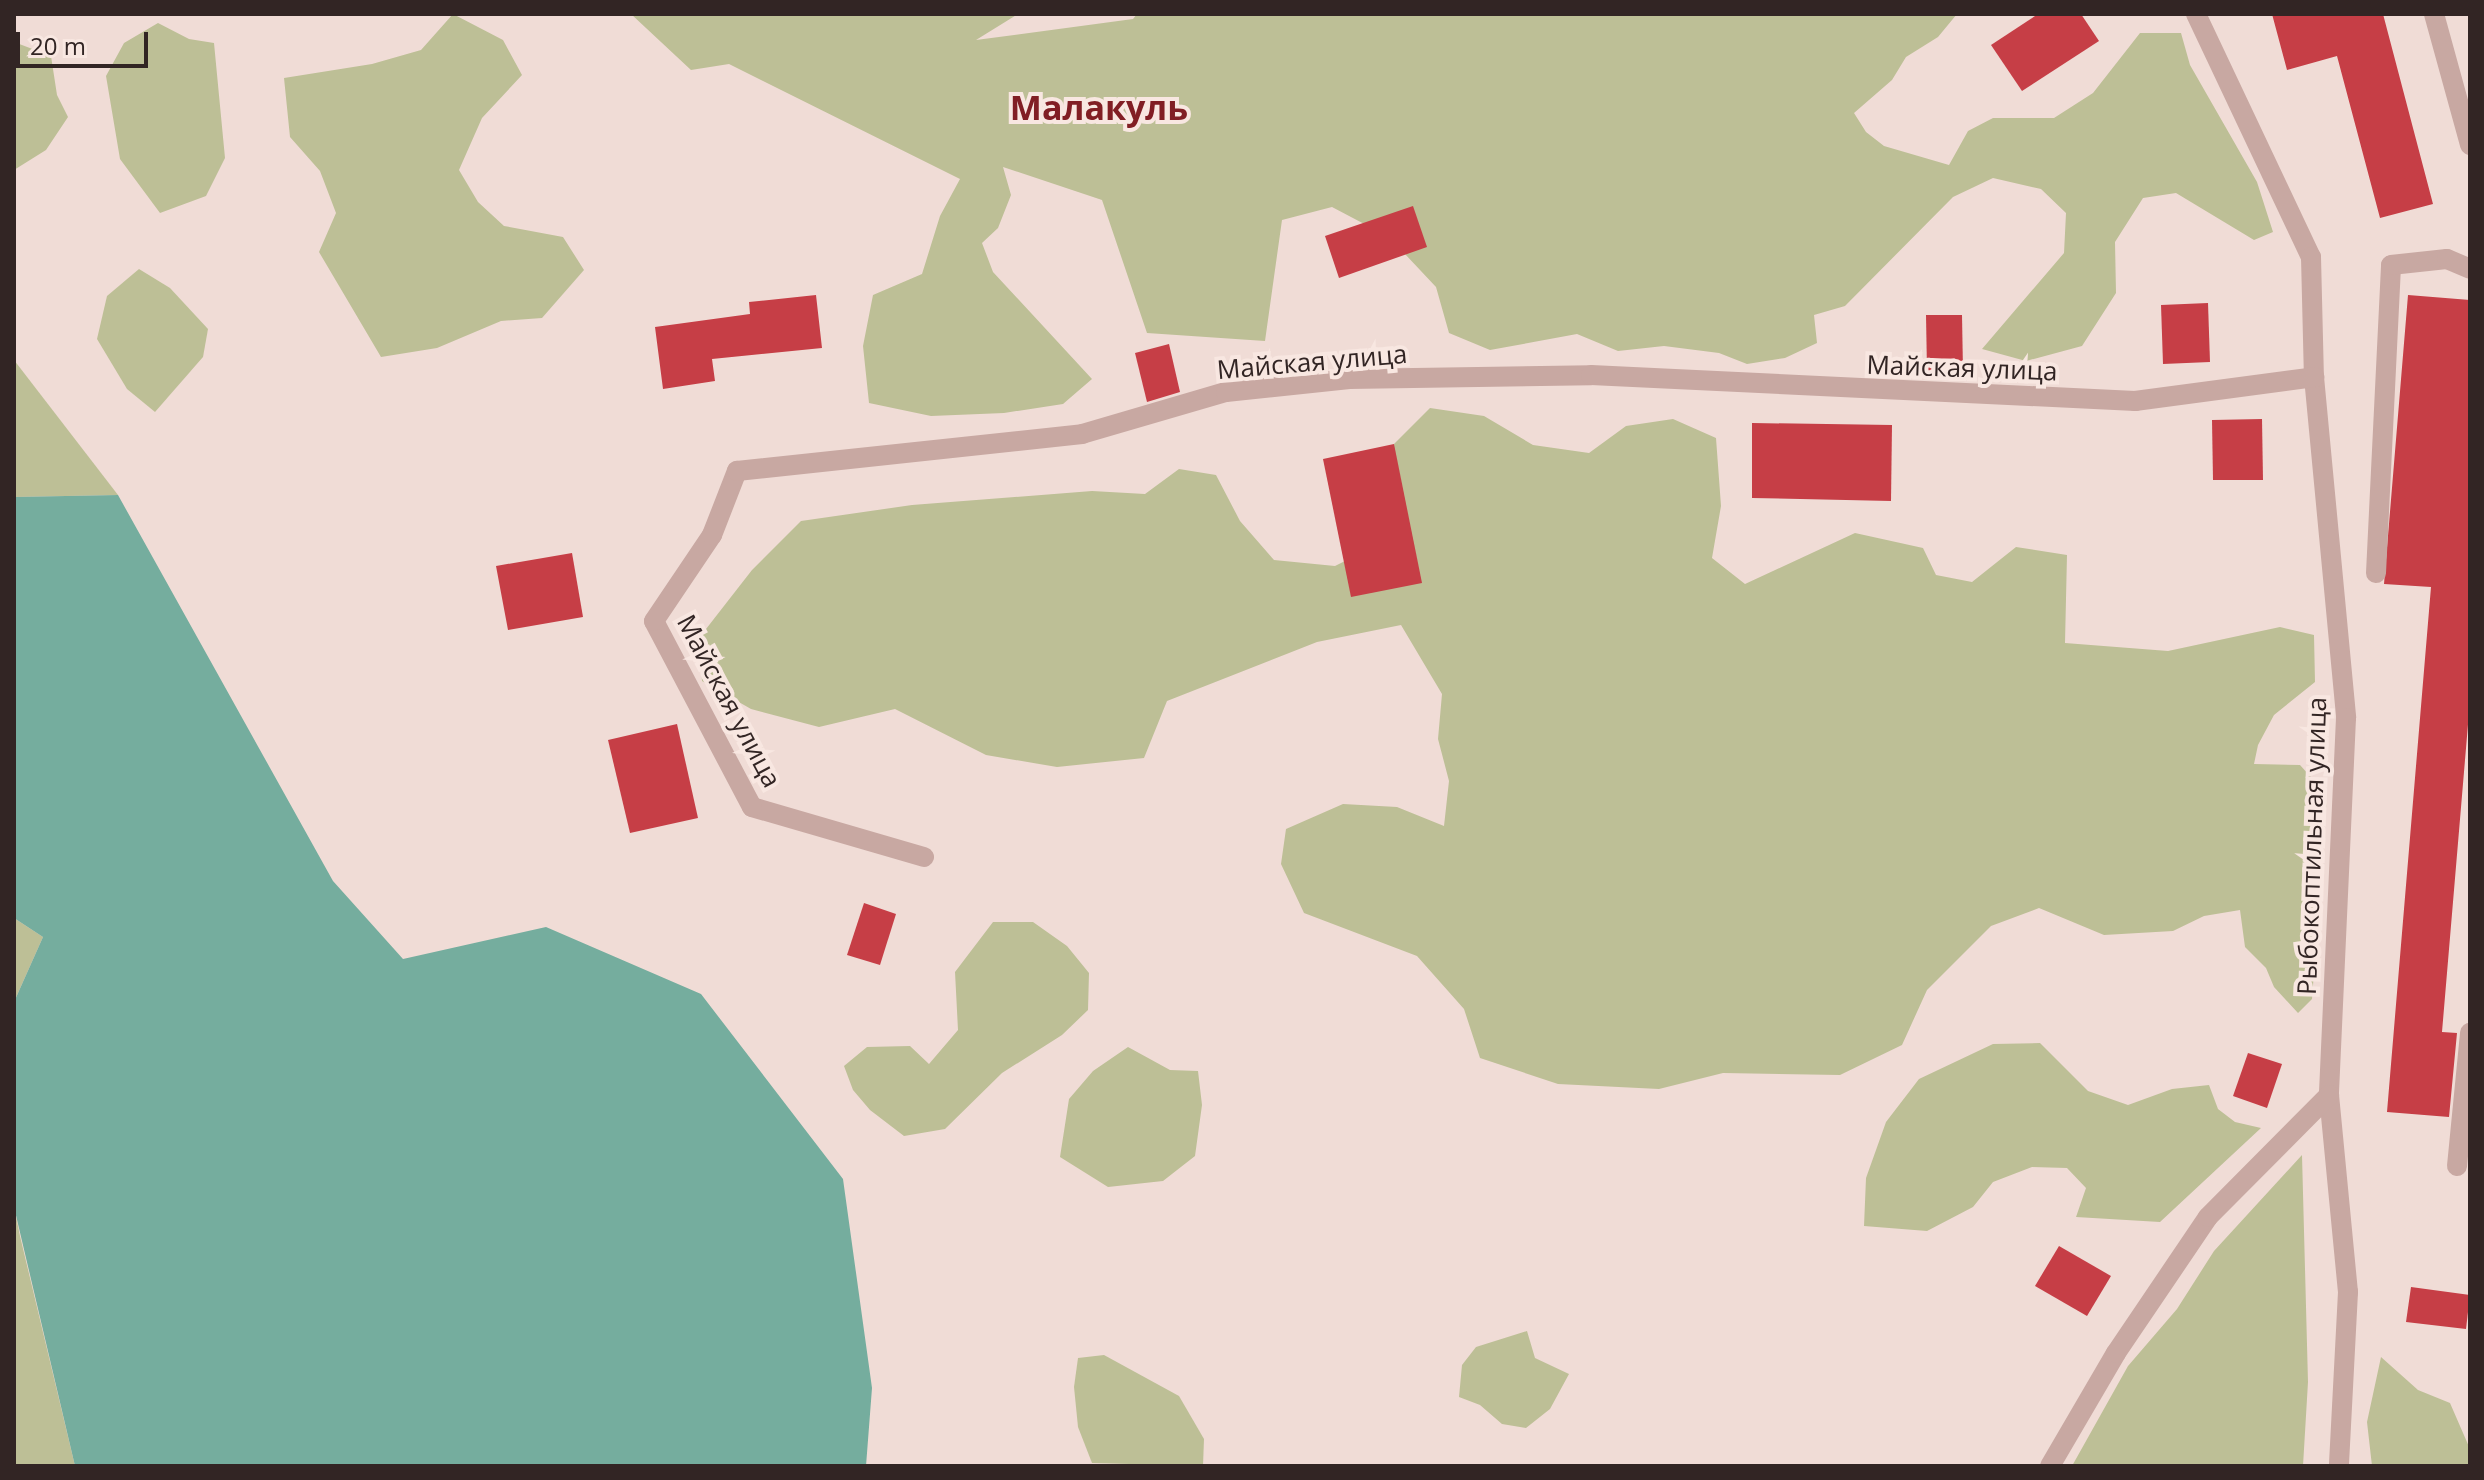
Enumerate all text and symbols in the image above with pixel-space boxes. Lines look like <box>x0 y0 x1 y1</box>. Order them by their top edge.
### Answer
scale bar <box>20 16 152 66</box>
text: 20 m <box>30 29 86 62</box>
district label: Малакуль <box>1010 88 1188 128</box>
street label: Майская улица <box>1216 338 1408 386</box>
street label: Майская улица <box>1866 349 2058 387</box>
street label: Майская улица <box>670 609 788 793</box>
street label: Рыбокоптильная улица <box>2291 696 2333 996</box>

